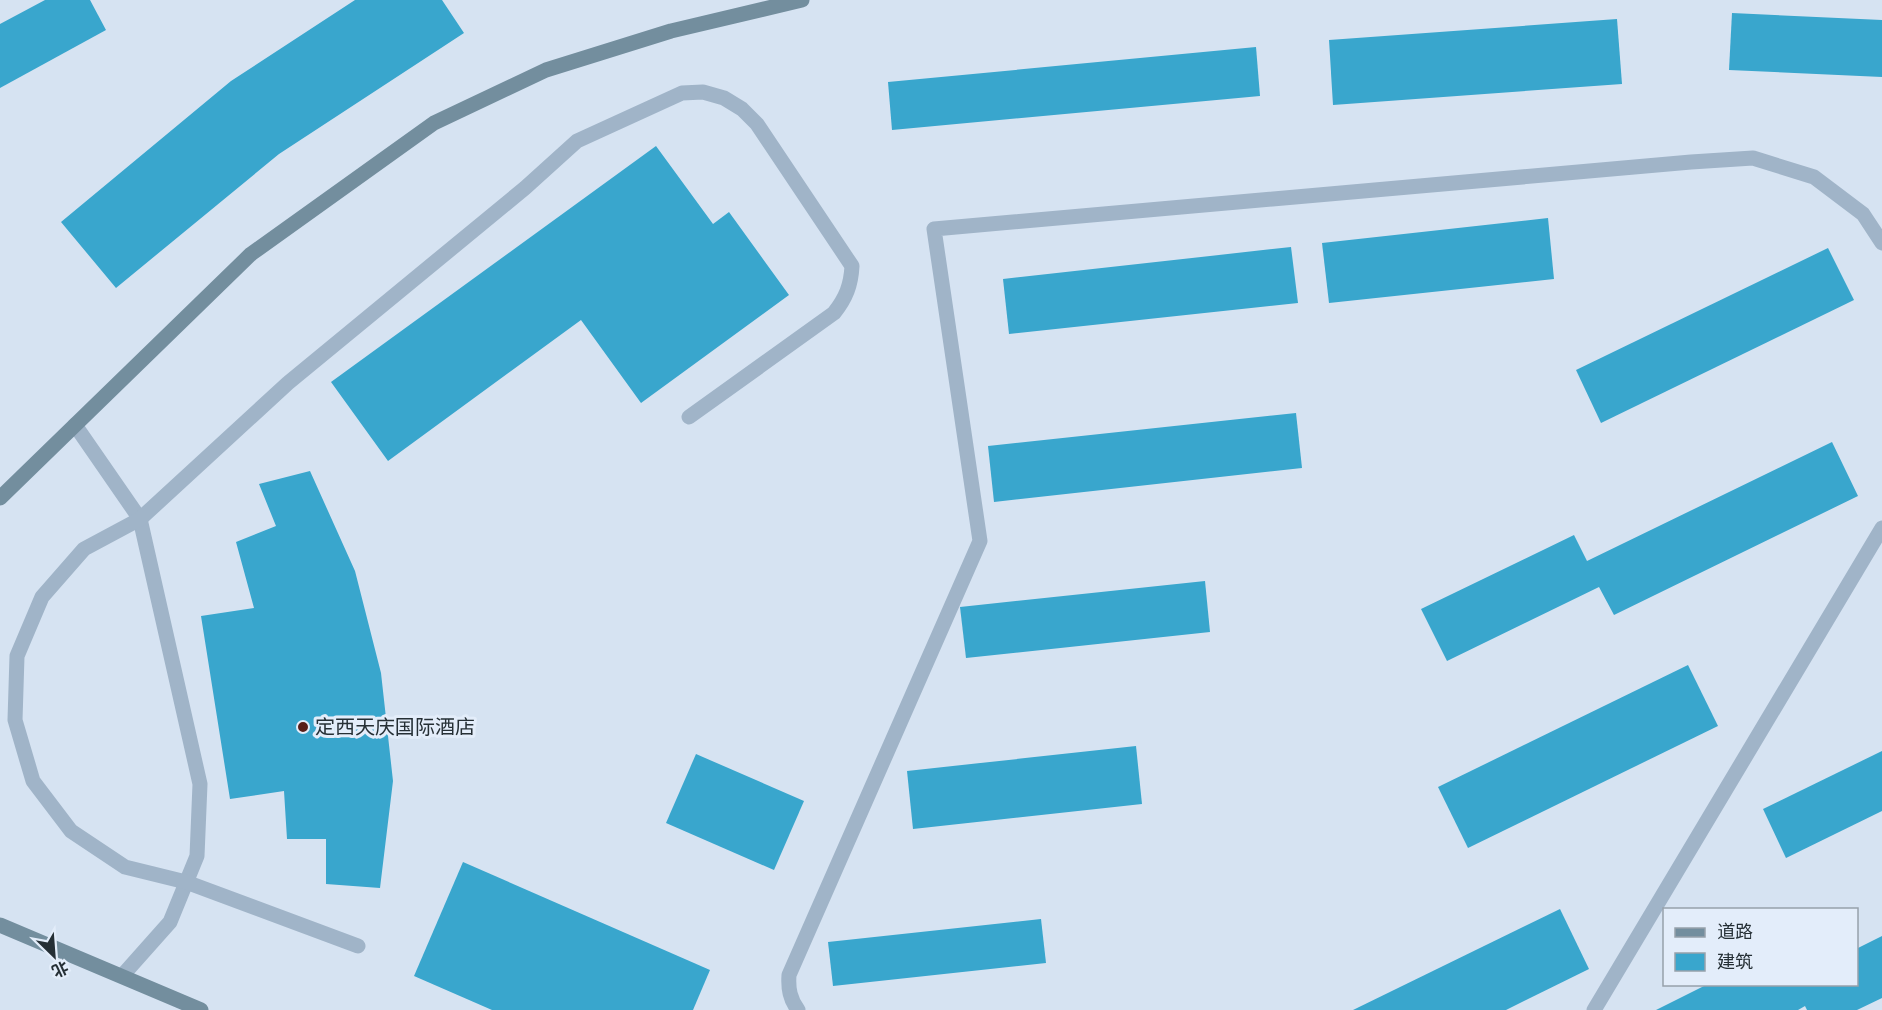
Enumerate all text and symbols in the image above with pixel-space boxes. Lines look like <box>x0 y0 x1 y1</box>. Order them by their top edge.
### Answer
place label: 定西天庆国际酒店 <box>315 714 475 741</box>
marker: 定西天庆国际酒店 <box>296 720 310 734</box>
legend <box>1663 908 1858 986</box>
text: 道路 <box>1717 920 1753 944</box>
north arrow <box>24 926 84 986</box>
text: 建筑 <box>1717 950 1753 974</box>
text: 北 <box>48 955 72 982</box>

